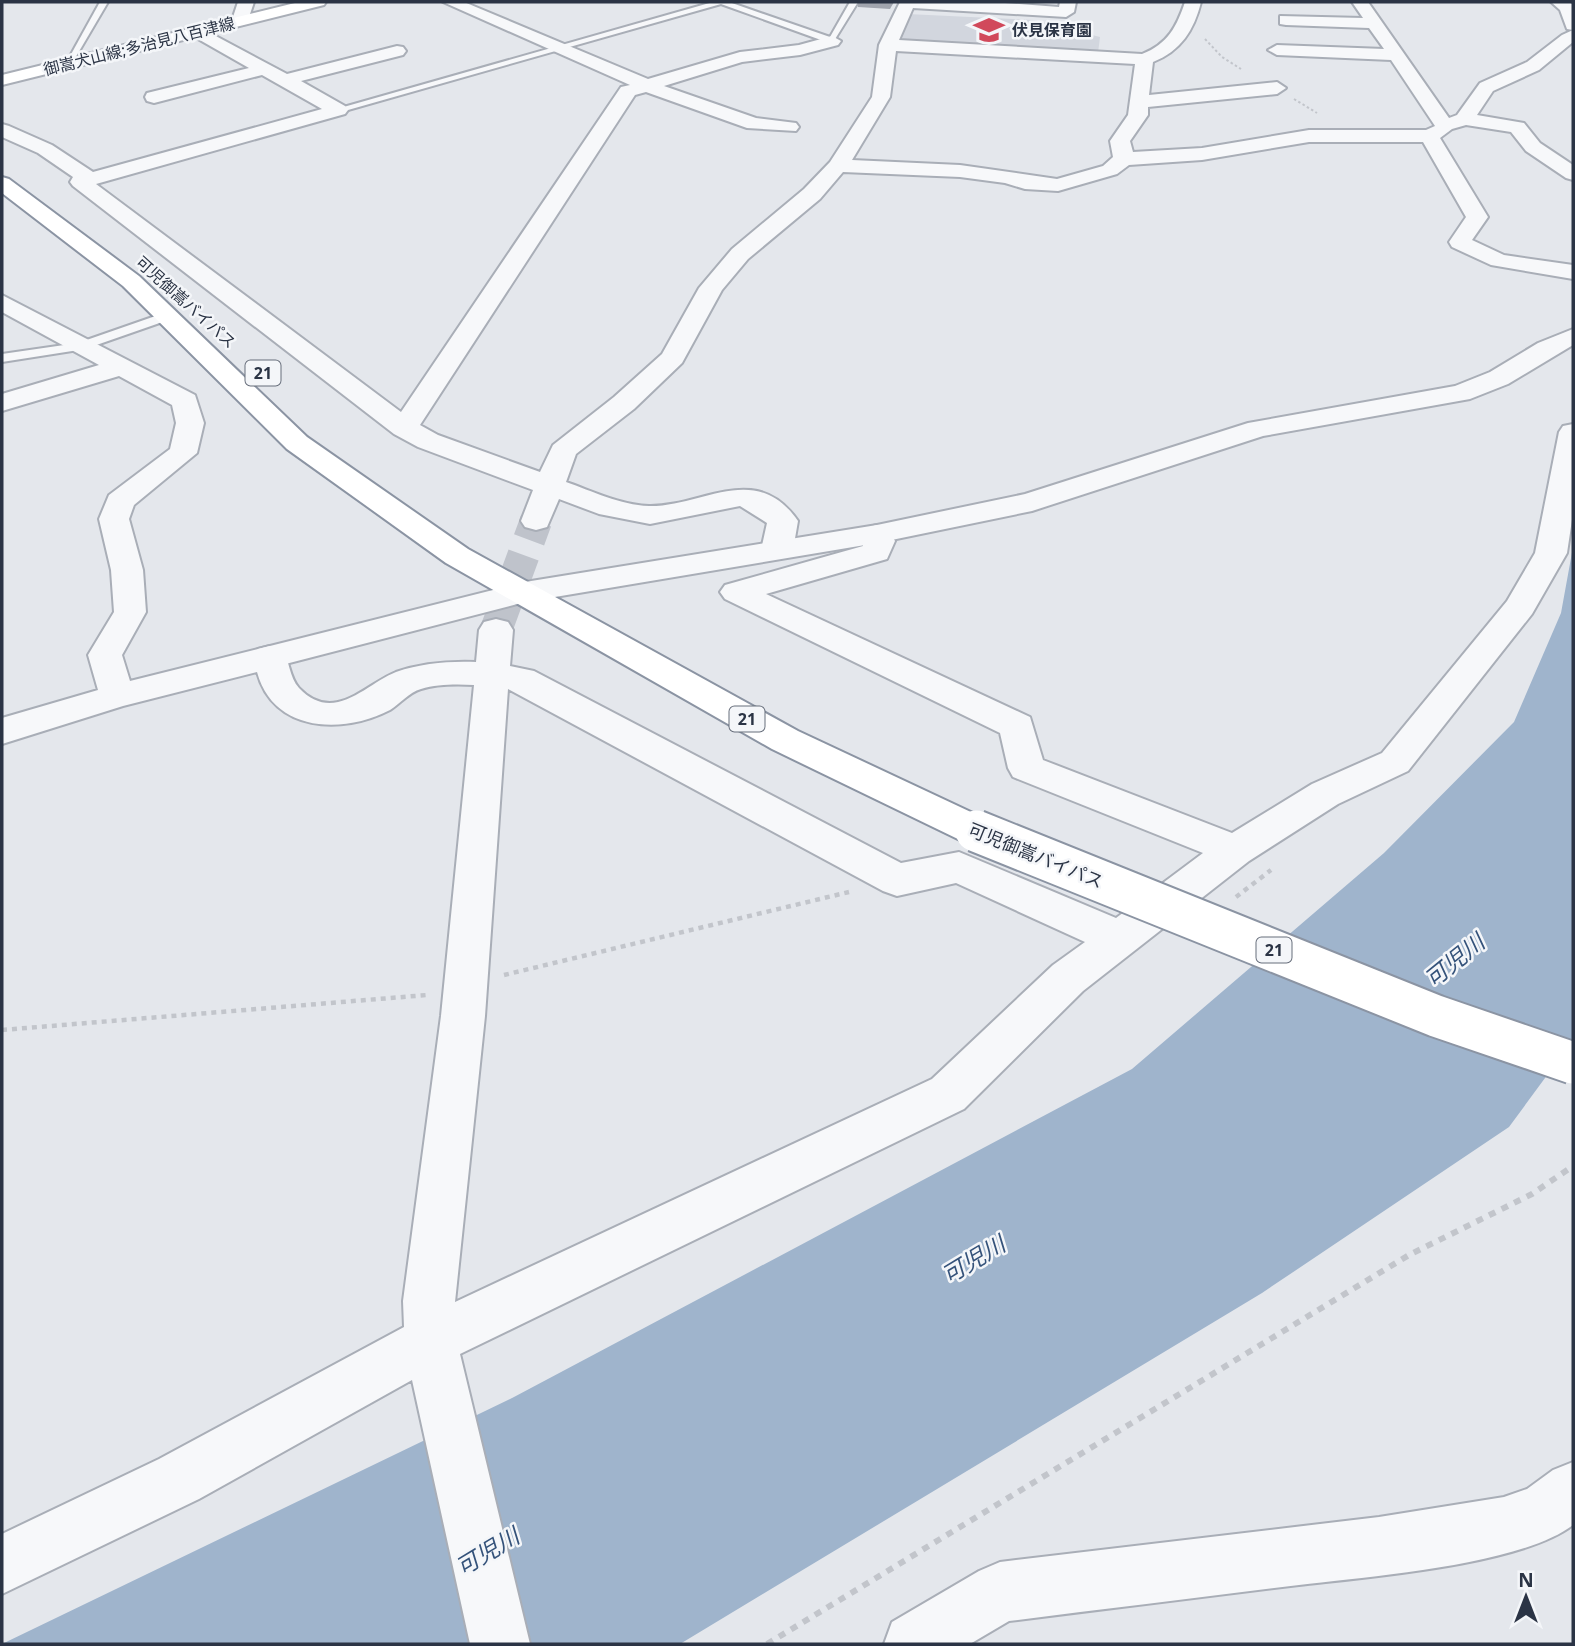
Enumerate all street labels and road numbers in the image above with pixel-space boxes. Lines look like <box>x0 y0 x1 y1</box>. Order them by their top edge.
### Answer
street label: 御嵩犬山線;多治見八百津線 <box>41 12 237 80</box>
street label: 可児御嵩バイパス <box>131 251 241 353</box>
road number: 21 <box>246 360 280 386</box>
road number: 21 <box>730 706 764 732</box>
street label: 可児御嵩バイパス <box>965 817 1107 893</box>
road number: 21 <box>1256 938 1292 962</box>

